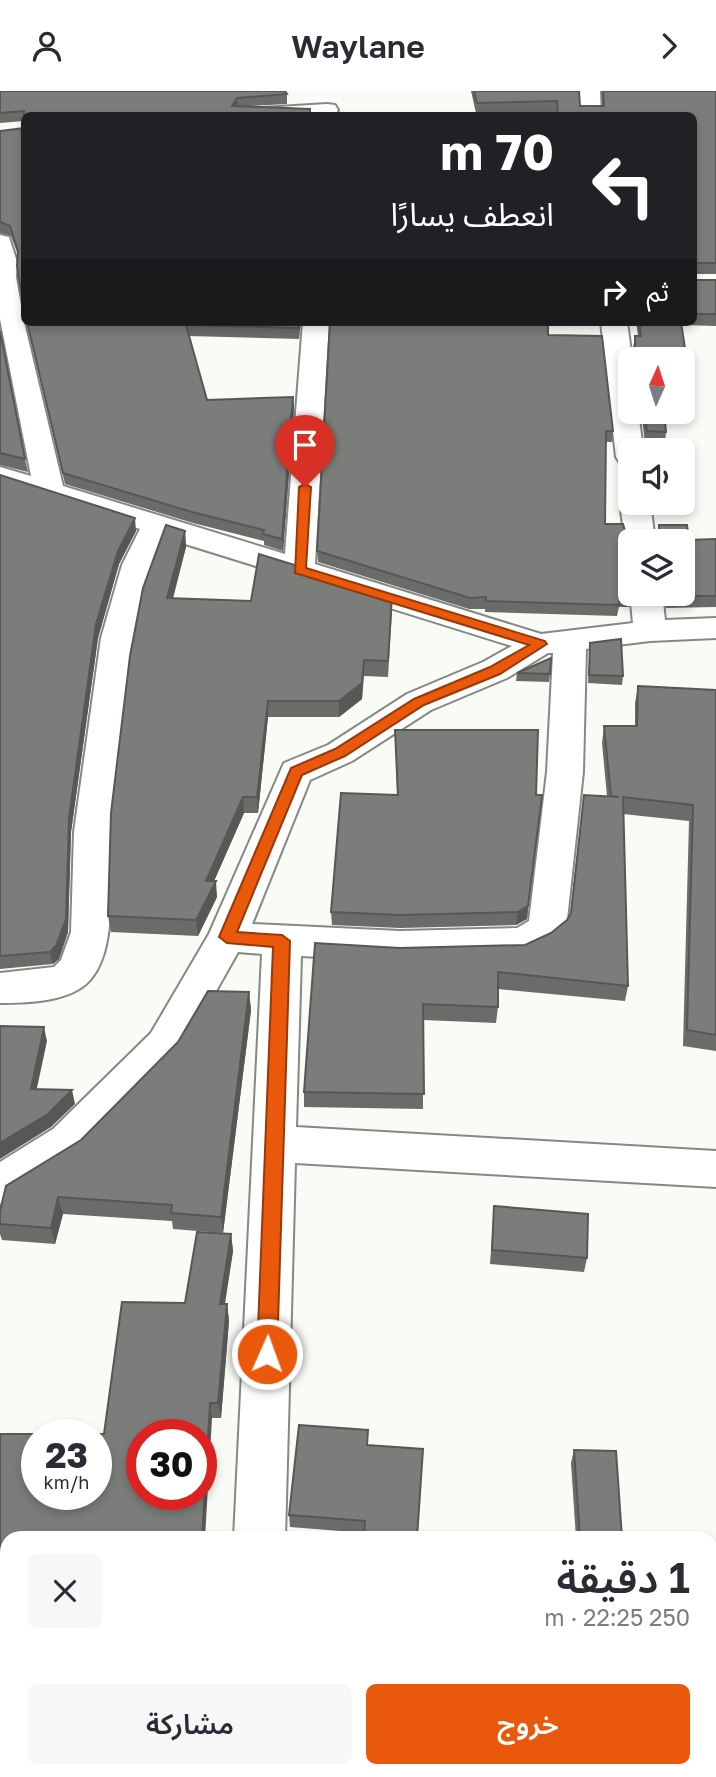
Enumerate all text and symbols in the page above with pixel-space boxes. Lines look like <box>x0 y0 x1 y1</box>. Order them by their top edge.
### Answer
icon: person <box>28 27 66 65</box>
text: Waylane <box>291 27 425 65</box>
icon: forward <box>650 27 688 65</box>
text: 70 m <box>440 122 554 181</box>
icon: left <box>578 140 669 231</box>
text: انعطف يسارًا <box>391 195 554 233</box>
icon: right <box>595 273 633 311</box>
text: ثم <box>647 276 669 307</box>
north arrow <box>618 347 695 423</box>
map controls <box>618 347 695 606</box>
pin <box>275 415 335 487</box>
icon: arrive <box>286 426 324 464</box>
button: sound <box>618 438 695 515</box>
button: layers <box>618 529 695 606</box>
position arrow <box>230 1317 304 1391</box>
speed limit sign: 30 <box>126 1419 217 1510</box>
text: 23 <box>45 1434 88 1476</box>
text: km/h <box>44 1471 89 1493</box>
text: 1 دقيقة <box>556 1552 690 1602</box>
button: close <box>28 1554 102 1628</box>
text: 250 m · 22:25 <box>544 1603 690 1631</box>
button: مشاركة <box>28 1684 352 1764</box>
button: خروج <box>366 1684 690 1764</box>

